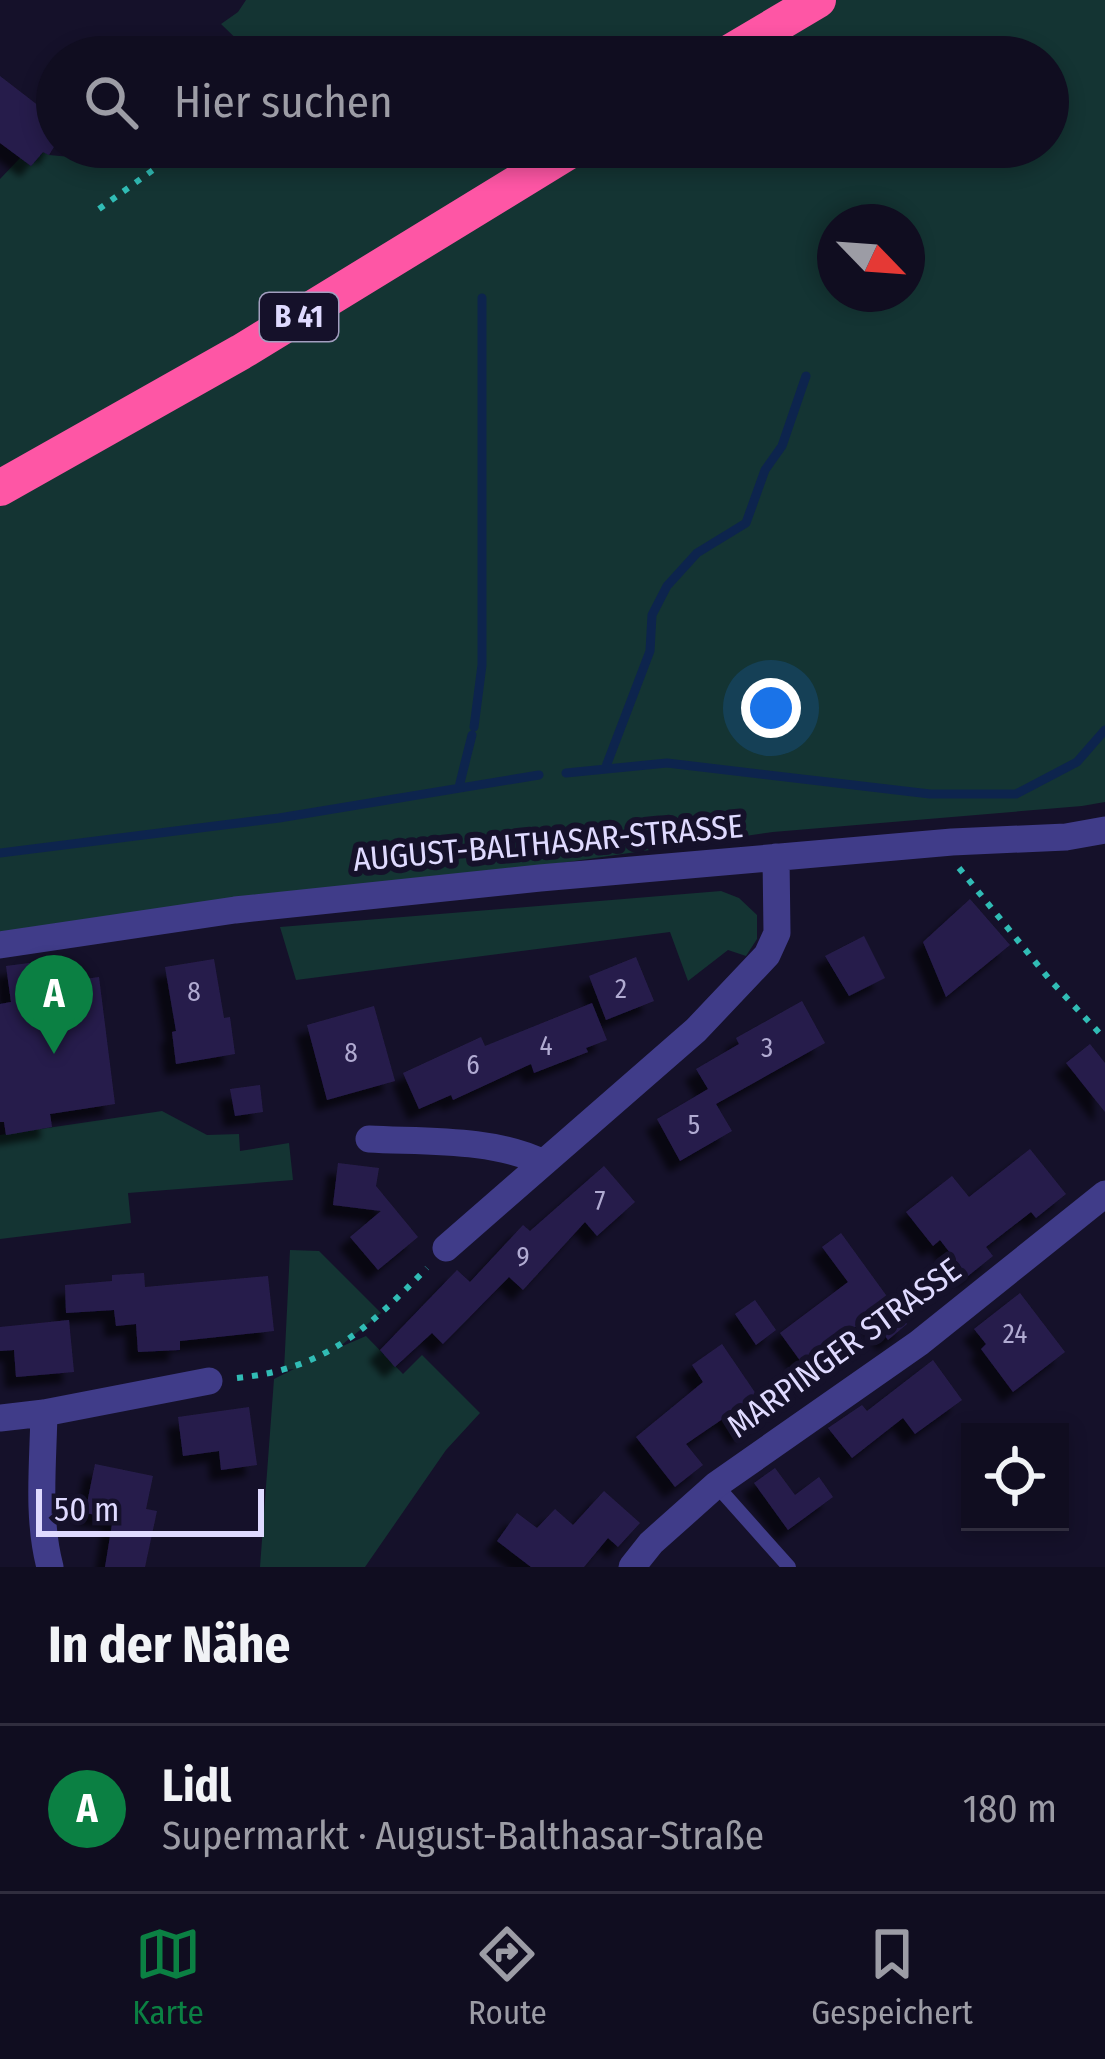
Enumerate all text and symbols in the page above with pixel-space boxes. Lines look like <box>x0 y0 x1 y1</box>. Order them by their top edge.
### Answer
search box <box>36 36 1069 168</box>
icon: search <box>78 69 144 135</box>
text: Hier suchen <box>174 75 393 129</box>
north arrow <box>817 204 925 312</box>
road number: B 41 <box>260 293 338 341</box>
your location <box>741 678 801 738</box>
street label: AUGUST-BALTHASAR-STRASSE <box>351 806 745 880</box>
pin: A <box>15 955 93 1054</box>
house number: 2 <box>615 973 627 1005</box>
house number: 8 <box>187 976 201 1008</box>
house number: 4 <box>539 1030 553 1062</box>
house number: 3 <box>761 1032 773 1064</box>
house number: 8 <box>344 1037 358 1069</box>
house number: 6 <box>466 1049 480 1081</box>
house number: 5 <box>688 1109 700 1141</box>
house number: 7 <box>595 1185 606 1217</box>
house number: 9 <box>516 1241 530 1273</box>
street label: MARPINGER STRASSE <box>719 1250 969 1446</box>
house number: 24 <box>1003 1318 1027 1350</box>
map controls <box>961 1423 1069 1531</box>
button: locate <box>961 1423 1069 1531</box>
scale bar <box>36 1483 264 1536</box>
text: 50 m <box>54 1490 119 1530</box>
text: In der Nähe <box>48 1614 290 1676</box>
text: Lidl <box>162 1759 231 1813</box>
text: A <box>76 1786 98 1832</box>
text: 180 m <box>963 1786 1057 1832</box>
text: Supermarkt · August-Balthasar-Straße <box>162 1813 764 1859</box>
tab: Karte <box>132 1921 204 2033</box>
tab: Route <box>468 1921 547 2033</box>
tab: Gespeichert <box>811 1921 973 2033</box>

